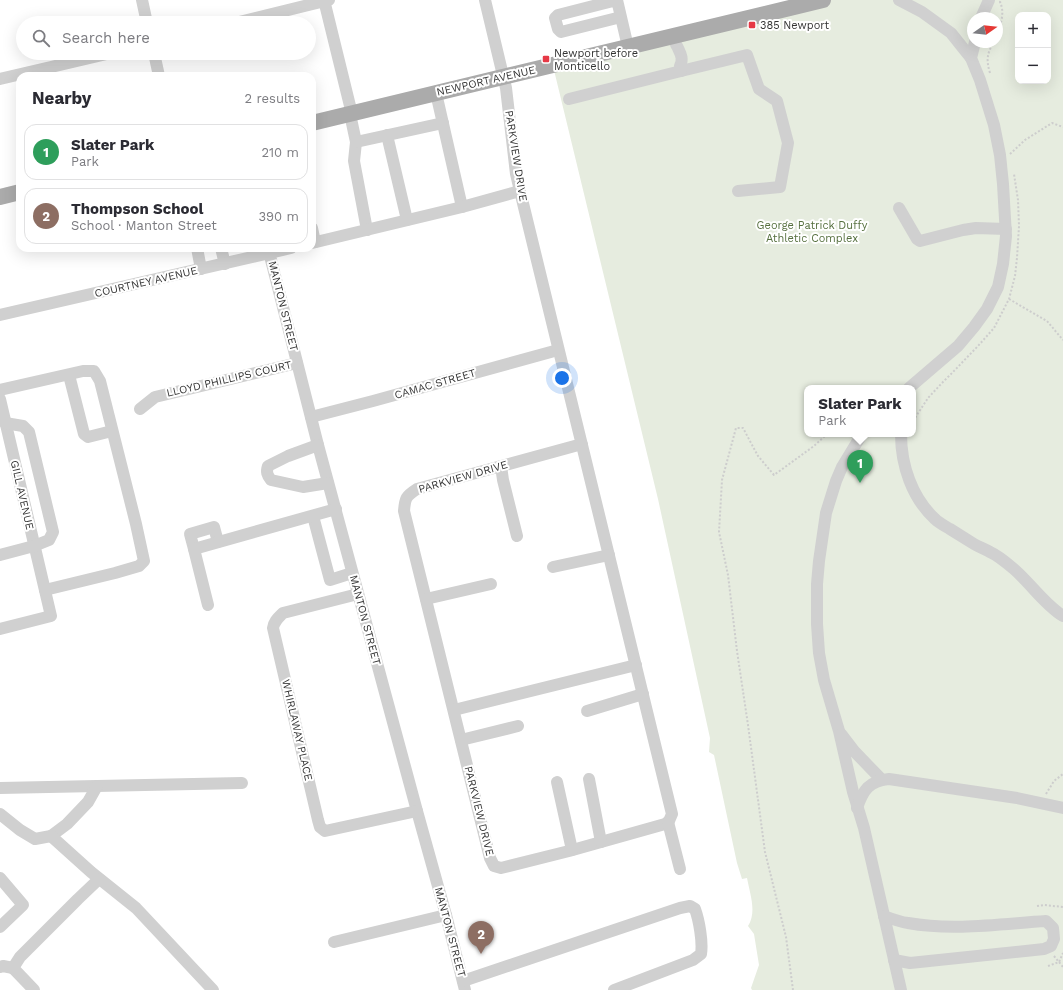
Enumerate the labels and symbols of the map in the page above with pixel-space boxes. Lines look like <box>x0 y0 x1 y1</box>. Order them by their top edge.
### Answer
north arrow <box>967 12 1003 48</box>
place label: 385 Newport <box>760 19 829 32</box>
marker: 385 Newport <box>747 20 757 30</box>
place label: Newport before Monticello <box>554 47 638 73</box>
marker: Newport before Monticello <box>541 54 551 64</box>
street label: NEWPORT AVENUE <box>435 63 537 99</box>
street label: PARKVIEW DRIVE <box>502 110 530 202</box>
park label: George Patrick Duffy Athletic Complex <box>757 219 868 245</box>
street label: MANTON STREET <box>265 260 301 353</box>
street label: COURTNEY AVENUE <box>93 264 199 300</box>
street label: LLOYD PHILLIPS COURT <box>165 358 293 400</box>
street label: CAMAC STREET <box>393 366 477 402</box>
your location <box>552 368 572 388</box>
pin: 1 <box>847 450 873 483</box>
street label: PARKVIEW DRIVE <box>417 458 509 496</box>
street label: GILL AVENUE <box>8 459 36 531</box>
street label: MANTON STREET <box>347 574 383 667</box>
street label: WHIRLAWAY PLACE <box>279 678 315 782</box>
street label: PARKVIEW DRIVE <box>462 765 496 857</box>
street label: MANTON STREET <box>432 886 468 979</box>
pin: 2 <box>468 921 494 954</box>

